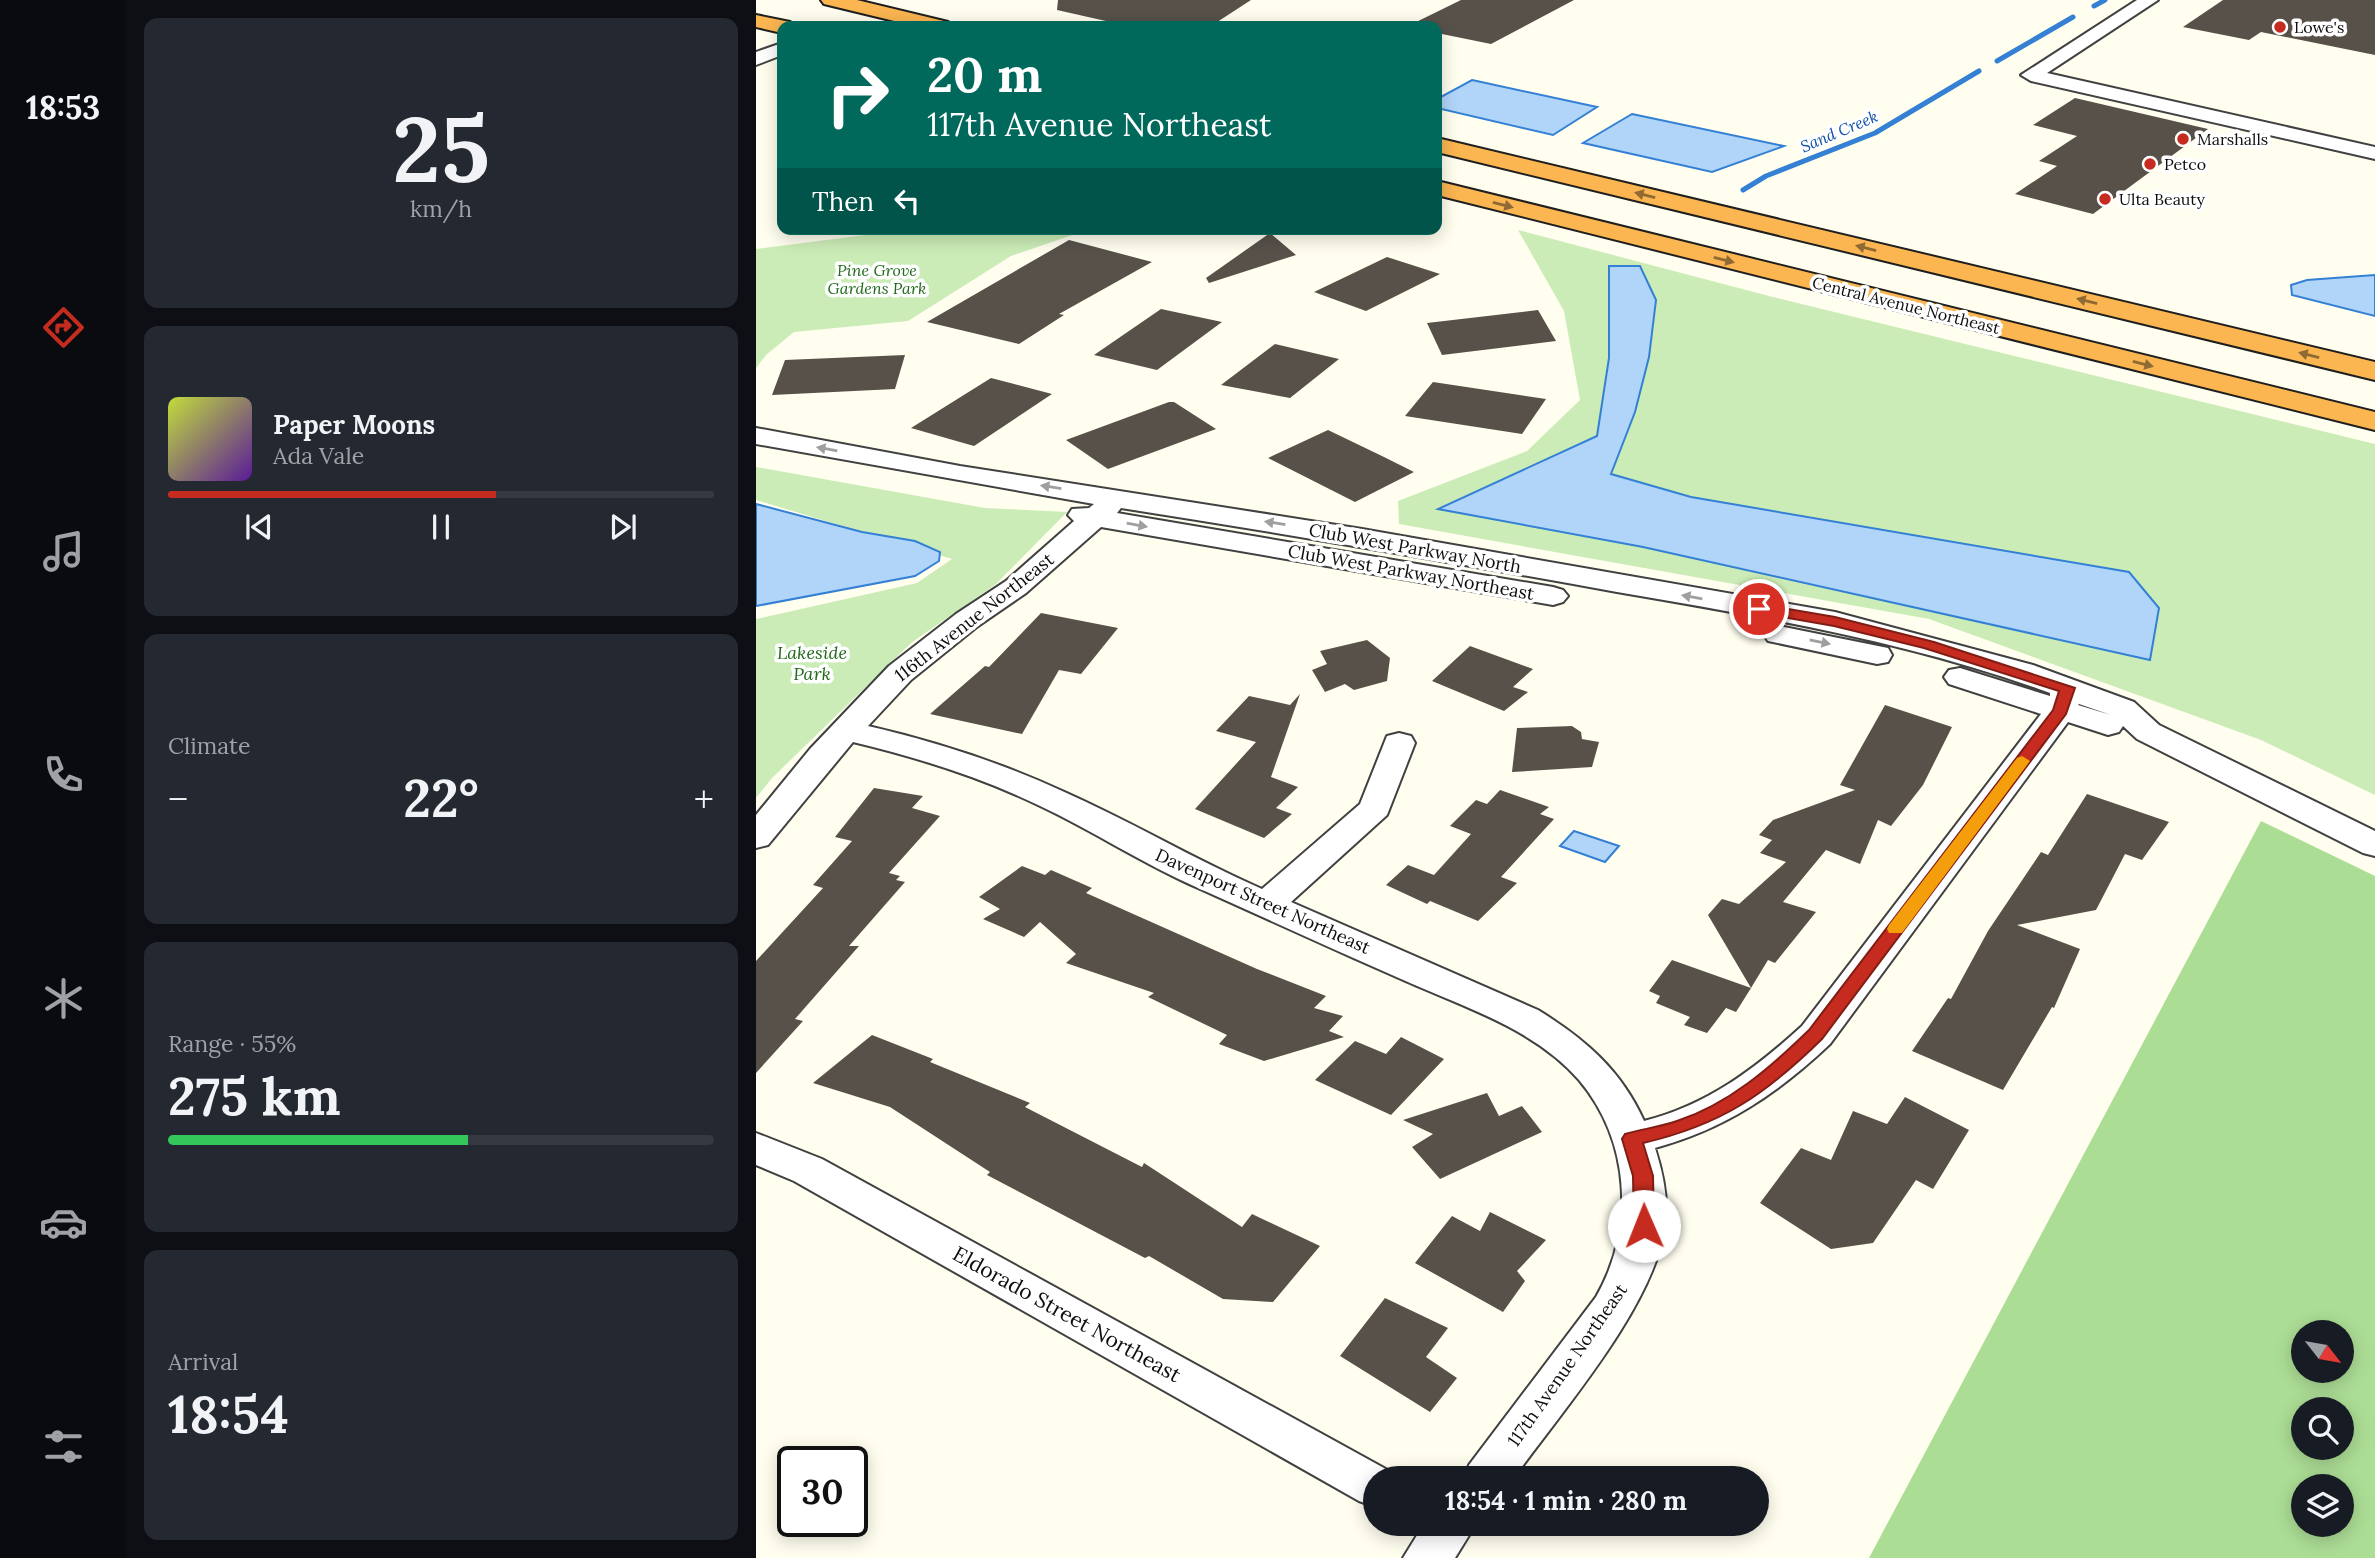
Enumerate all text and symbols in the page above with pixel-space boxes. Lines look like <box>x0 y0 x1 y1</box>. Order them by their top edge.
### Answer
place label: Lowe's <box>2294 17 2344 37</box>
marker: Lowe's <box>2272 19 2288 35</box>
text: 20 m <box>927 43 1042 105</box>
icon: right <box>812 49 903 140</box>
text: 18:53 <box>26 87 100 128</box>
text: 25 <box>392 90 490 207</box>
text: 117th Avenue Northeast <box>927 104 1271 145</box>
water label: Sand Creek <box>1797 106 1881 156</box>
place label: Marshalls <box>2197 129 2268 149</box>
marker: Marshalls <box>2175 131 2191 147</box>
place label: Petco <box>2164 154 2206 174</box>
marker: Petco <box>2142 156 2158 172</box>
icon: left <box>888 182 926 220</box>
text: Then <box>812 185 874 218</box>
one-way arrow <box>1634 189 1656 200</box>
place label: Ulta Beauty <box>2119 189 2206 209</box>
marker: Ulta Beauty <box>2097 191 2113 207</box>
text: km/h <box>410 194 472 223</box>
one-way arrow <box>1492 200 1514 211</box>
one-way arrow <box>1855 242 1877 253</box>
one-way arrow <box>1713 255 1735 266</box>
park label: Pine Grove Gardens Park <box>828 260 926 298</box>
street label: Central Avenue Northeast <box>1810 272 2003 338</box>
one-way arrow <box>2076 296 2098 307</box>
icon: directions <box>39 303 88 352</box>
one-way arrow <box>2298 349 2320 360</box>
one-way arrow <box>2132 359 2154 370</box>
text: Paper Moons <box>273 408 435 441</box>
text: Ada Vale <box>273 441 364 470</box>
one-way arrow <box>815 443 837 454</box>
one-way arrow <box>1040 482 1062 493</box>
icon: previous <box>240 508 278 546</box>
icon: pause <box>422 508 460 546</box>
icon: next <box>604 508 642 546</box>
one-way arrow <box>1264 517 1286 528</box>
street label: Club West Parkway North <box>1307 518 1523 578</box>
one-way arrow <box>1126 519 1148 530</box>
icon: music <box>39 527 88 576</box>
street label: Club West Parkway Northeast <box>1286 539 1536 605</box>
street label: 116th Avenue Northeast <box>890 548 1058 686</box>
pin <box>1729 579 1789 639</box>
icon: arrive <box>1740 590 1778 628</box>
one-way arrow <box>1681 591 1703 602</box>
one-way arrow <box>1809 637 1831 648</box>
park label: Lakeside Park <box>777 641 847 685</box>
text: Climate <box>168 731 250 760</box>
icon: phone <box>39 750 88 799</box>
text: 22° <box>403 765 479 831</box>
text: − <box>168 775 188 823</box>
text: + <box>694 775 714 823</box>
street label: Davenport Street Northeast <box>1152 843 1374 959</box>
icon: climate <box>39 974 88 1023</box>
text: Range · 55% <box>168 1029 296 1058</box>
text: 275 km <box>168 1063 341 1129</box>
position arrow <box>1607 1189 1681 1263</box>
icon: car <box>39 1198 88 1247</box>
street label: Eldorado Street Northeast <box>948 1240 1187 1388</box>
street label: 117th Avenue Northeast <box>1502 1279 1632 1451</box>
north arrow <box>2291 1320 2354 1382</box>
map controls <box>2291 1320 2354 1537</box>
text: Arrival <box>168 1347 238 1376</box>
text: 18:54 <box>168 1381 289 1447</box>
button: search <box>2291 1397 2354 1460</box>
icon: filters <box>39 1422 88 1471</box>
speed limit sign: 30 <box>777 1446 868 1537</box>
button: layers <box>2291 1474 2354 1537</box>
text: 18:54 · 1 min · 280 m <box>1445 1484 1687 1517</box>

